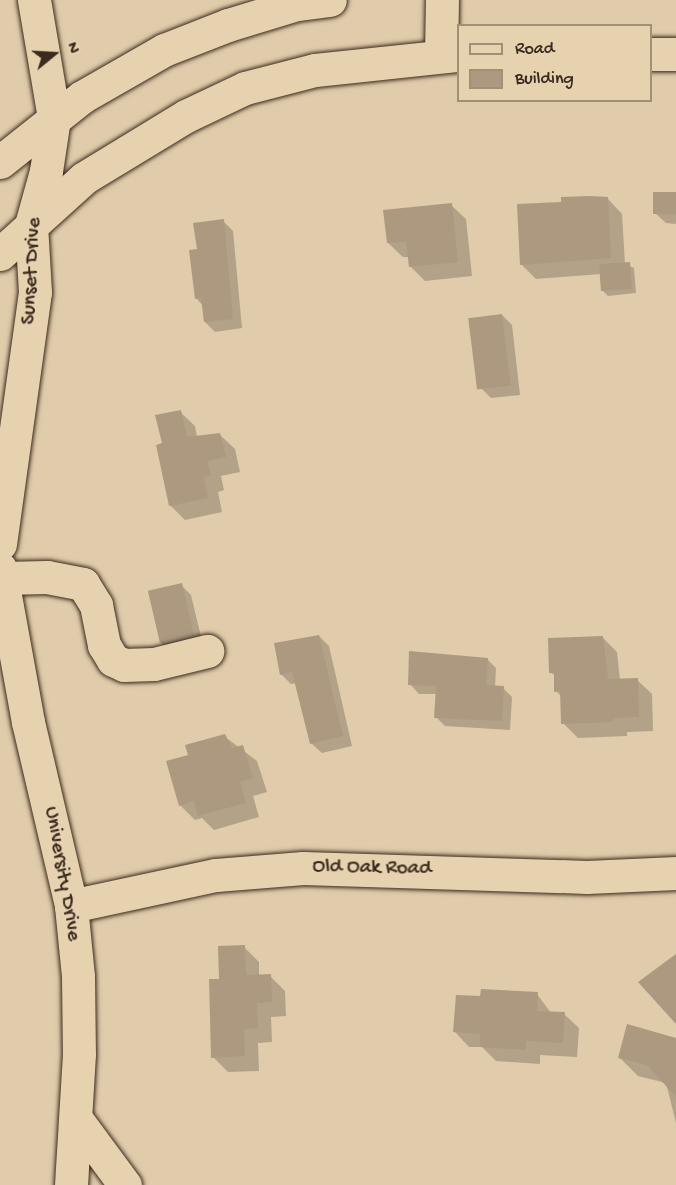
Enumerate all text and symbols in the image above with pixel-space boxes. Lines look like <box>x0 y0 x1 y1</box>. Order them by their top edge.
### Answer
north arrow <box>24 24 84 84</box>
legend <box>457 24 652 102</box>
text: Road <box>515 39 554 60</box>
text: N <box>61 40 82 56</box>
text: Building <box>515 69 574 90</box>
street label: Sunset Drive <box>18 217 48 325</box>
street label: University Drive <box>37 805 85 943</box>
street label: Old Oak Road <box>312 855 432 883</box>

